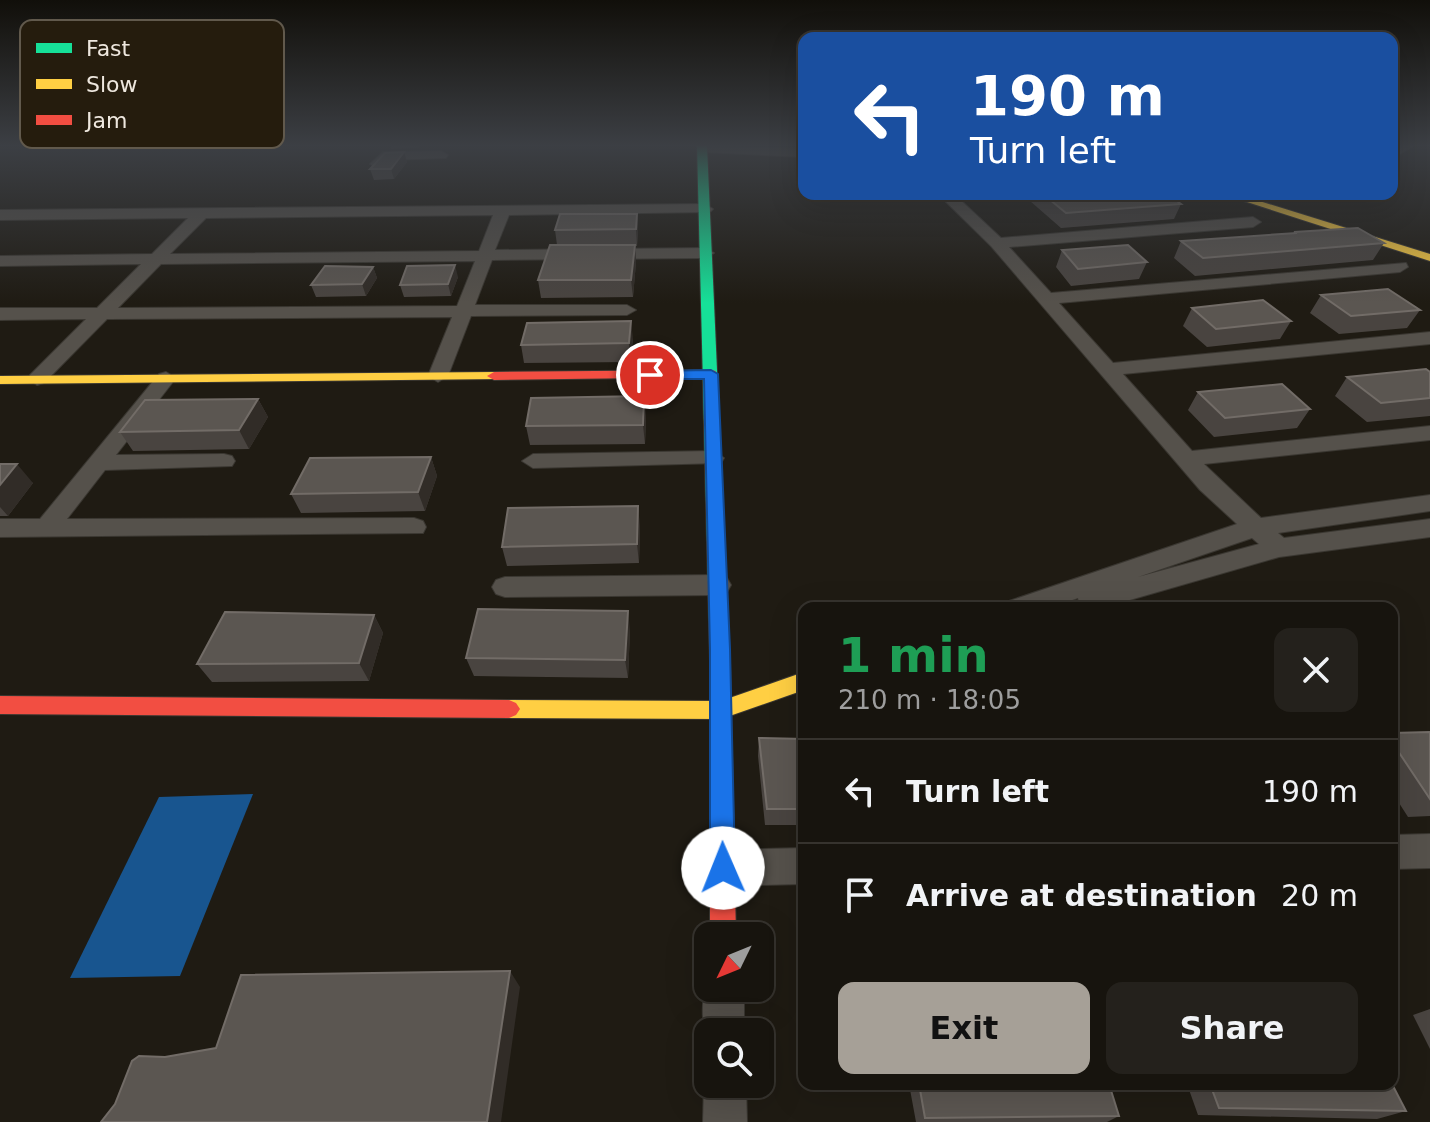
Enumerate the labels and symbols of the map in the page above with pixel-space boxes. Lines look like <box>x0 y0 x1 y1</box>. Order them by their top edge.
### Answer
legend <box>20 20 284 148</box>
text: Fast <box>86 36 131 61</box>
text: Slow <box>86 72 138 97</box>
text: Jam <box>84 108 127 133</box>
pin <box>616 341 684 409</box>
position arrow <box>681 826 765 910</box>
north arrow <box>694 922 774 1002</box>

